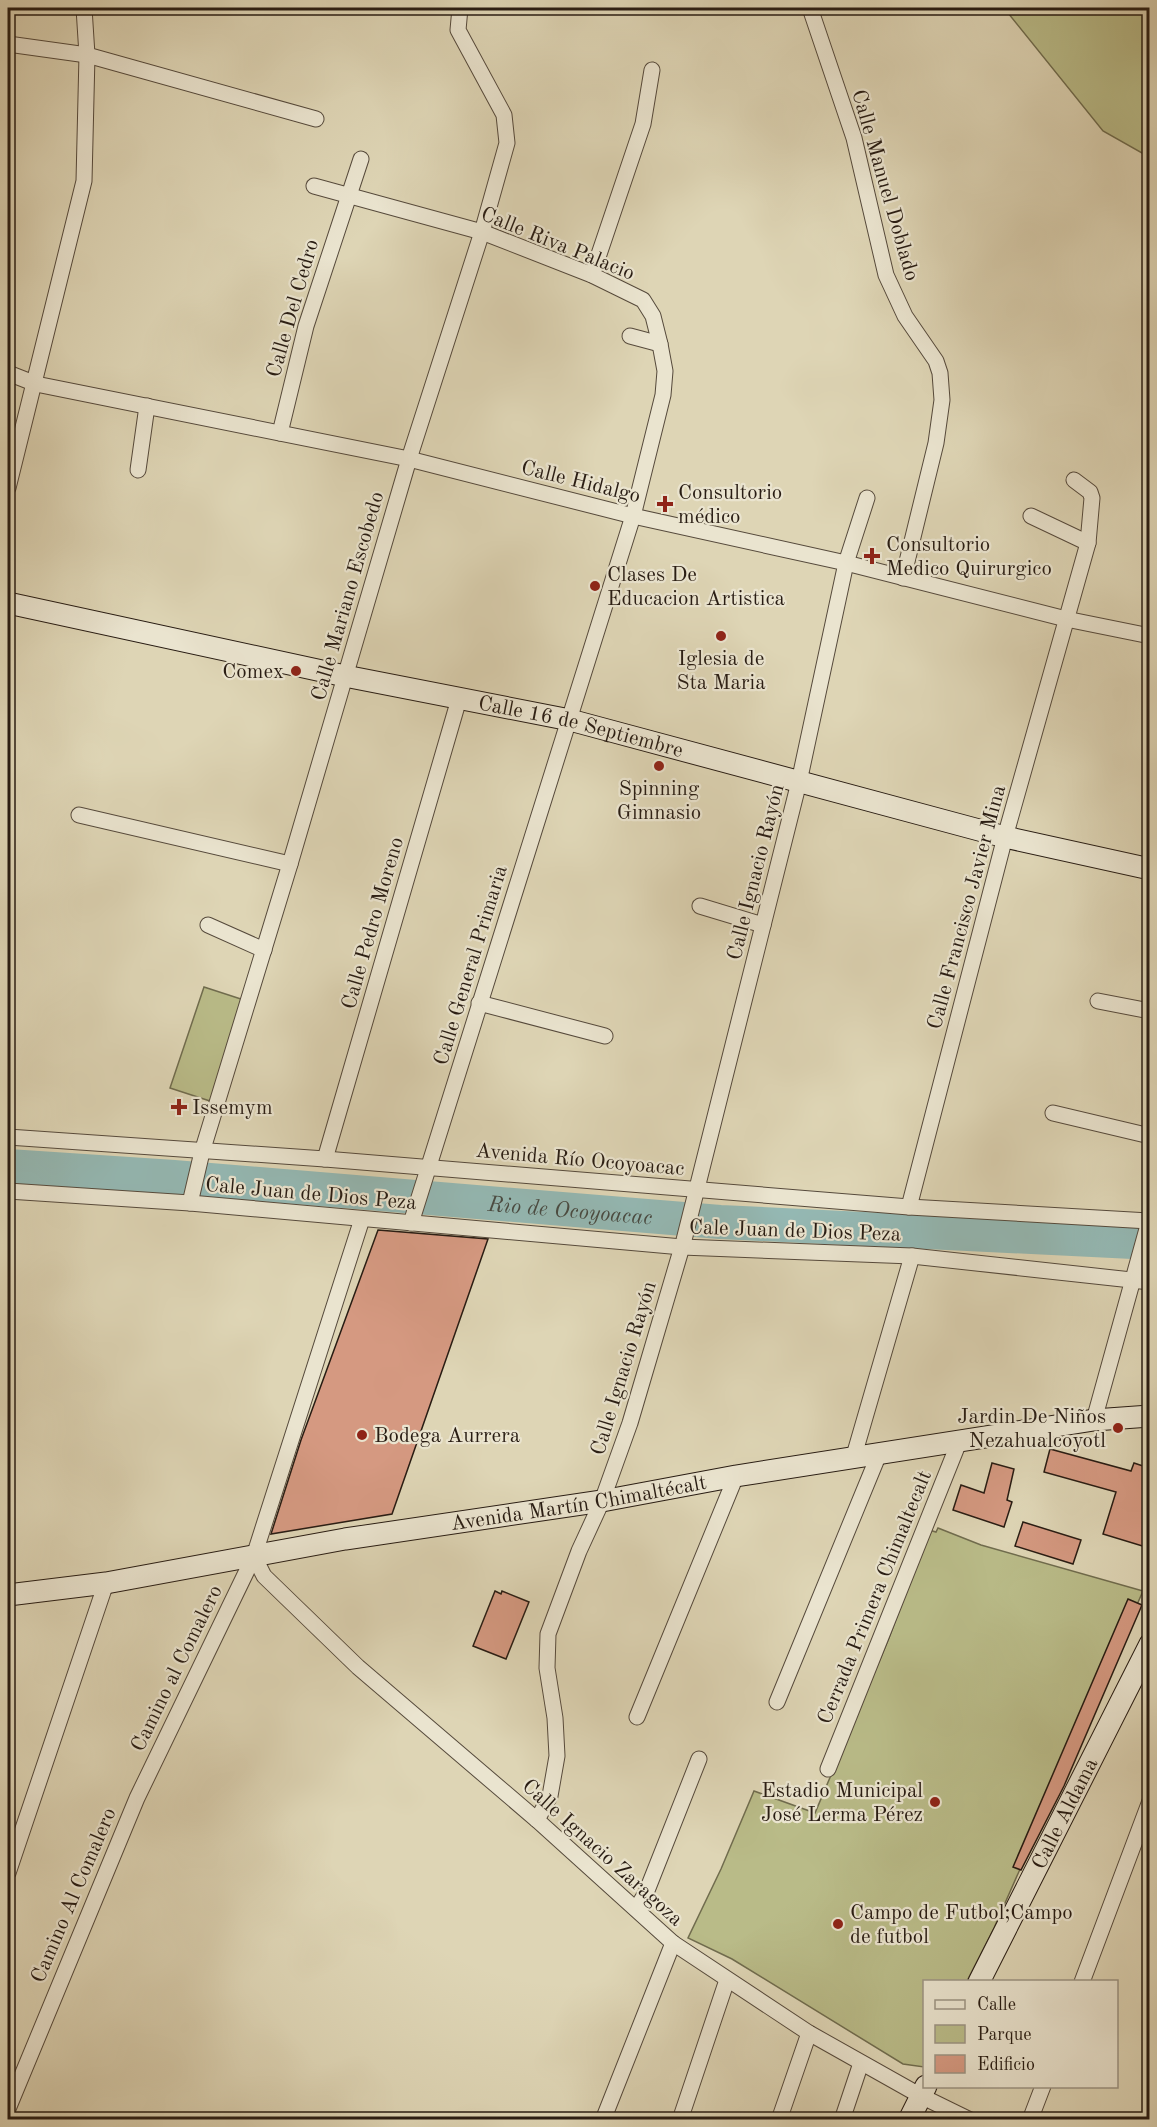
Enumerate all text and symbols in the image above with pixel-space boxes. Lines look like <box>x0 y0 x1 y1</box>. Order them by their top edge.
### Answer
street label: Calle Manuel Doblado <box>847 87 922 283</box>
street label: Calle Riva Palacio <box>478 204 637 285</box>
street label: Calle Del Cedro <box>264 237 323 380</box>
street label: Calle Hidalgo <box>519 457 643 507</box>
place label: Consultorio médico <box>678 483 782 528</box>
street label: Calle Mariano Escobedo <box>309 489 388 703</box>
marker: Consultorio médico <box>656 495 674 513</box>
place label: Consultorio Medico Quirurgico <box>886 535 1052 580</box>
marker: Consultorio Medico Quirurgico <box>863 547 881 565</box>
place label: Clases De Educacion Artistica <box>607 565 785 610</box>
marker: Clases De Educacion Artistica <box>588 579 602 593</box>
marker: Iglesia de Sta Maria <box>714 629 728 643</box>
place label: Iglesia de Sta Maria <box>676 649 766 694</box>
place label: Comex <box>222 662 284 683</box>
marker: Comex <box>289 664 303 678</box>
street label: Calle 16 de Septiembre <box>476 693 685 762</box>
marker: Spinning Gimnasio <box>652 759 666 773</box>
place label: Spinning Gimnasio <box>617 779 701 824</box>
street label: Calle Ignacio Rayón <box>724 782 789 963</box>
street label: Calle Francisco Javier Mina <box>925 783 1010 1032</box>
street label: Calle Pedro Moreno <box>339 835 408 1012</box>
street label: Calle General Primaria <box>431 863 512 1068</box>
marker: Issemym <box>170 1098 188 1116</box>
place label: Issemym <box>192 1098 273 1119</box>
street label: Avenida Río Ocoyoacac <box>475 1141 685 1180</box>
street label: Cale Juan de Dios Peza <box>204 1175 417 1214</box>
water label: Rio de Ocoyoacac <box>486 1194 653 1229</box>
street label: Cale Juan de Dios Peza <box>689 1217 901 1246</box>
street label: Calle Ignacio Rayón <box>588 1279 661 1458</box>
place label: Jardin De Niños Nezahualcoyotl <box>957 1407 1106 1452</box>
marker: Jardin De Niños Nezahualcoyotl <box>1111 1421 1125 1435</box>
place label: Bodega Aurrera <box>374 1426 520 1447</box>
marker: Bodega Aurrera <box>355 1428 369 1442</box>
street label: Cerrada Primera Chimaltecalt <box>815 1468 936 1727</box>
street label: Avenida Martín Chimaltécalt <box>449 1473 708 1535</box>
street label: Camino al Comalero <box>128 1582 227 1755</box>
street label: Calle Aldama <box>1029 1755 1102 1873</box>
street label: Calle Ignacio Zaragoza <box>518 1776 686 1931</box>
place label: Estadio Municipal José Lerma Pérez <box>761 1781 923 1826</box>
marker: Estadio Municipal José Lerma Pérez <box>928 1795 942 1809</box>
street label: Camino Al Comalero <box>28 1805 121 1986</box>
place label: Campo de Futbol;Campo de futbol <box>850 1903 1073 1948</box>
marker: Campo de Futbol;Campo de futbol <box>831 1917 845 1931</box>
legend <box>923 1980 1118 2088</box>
text: Calle <box>977 1996 1016 2014</box>
text: Parque <box>977 2026 1032 2044</box>
text: Edificio <box>977 2056 1035 2074</box>

